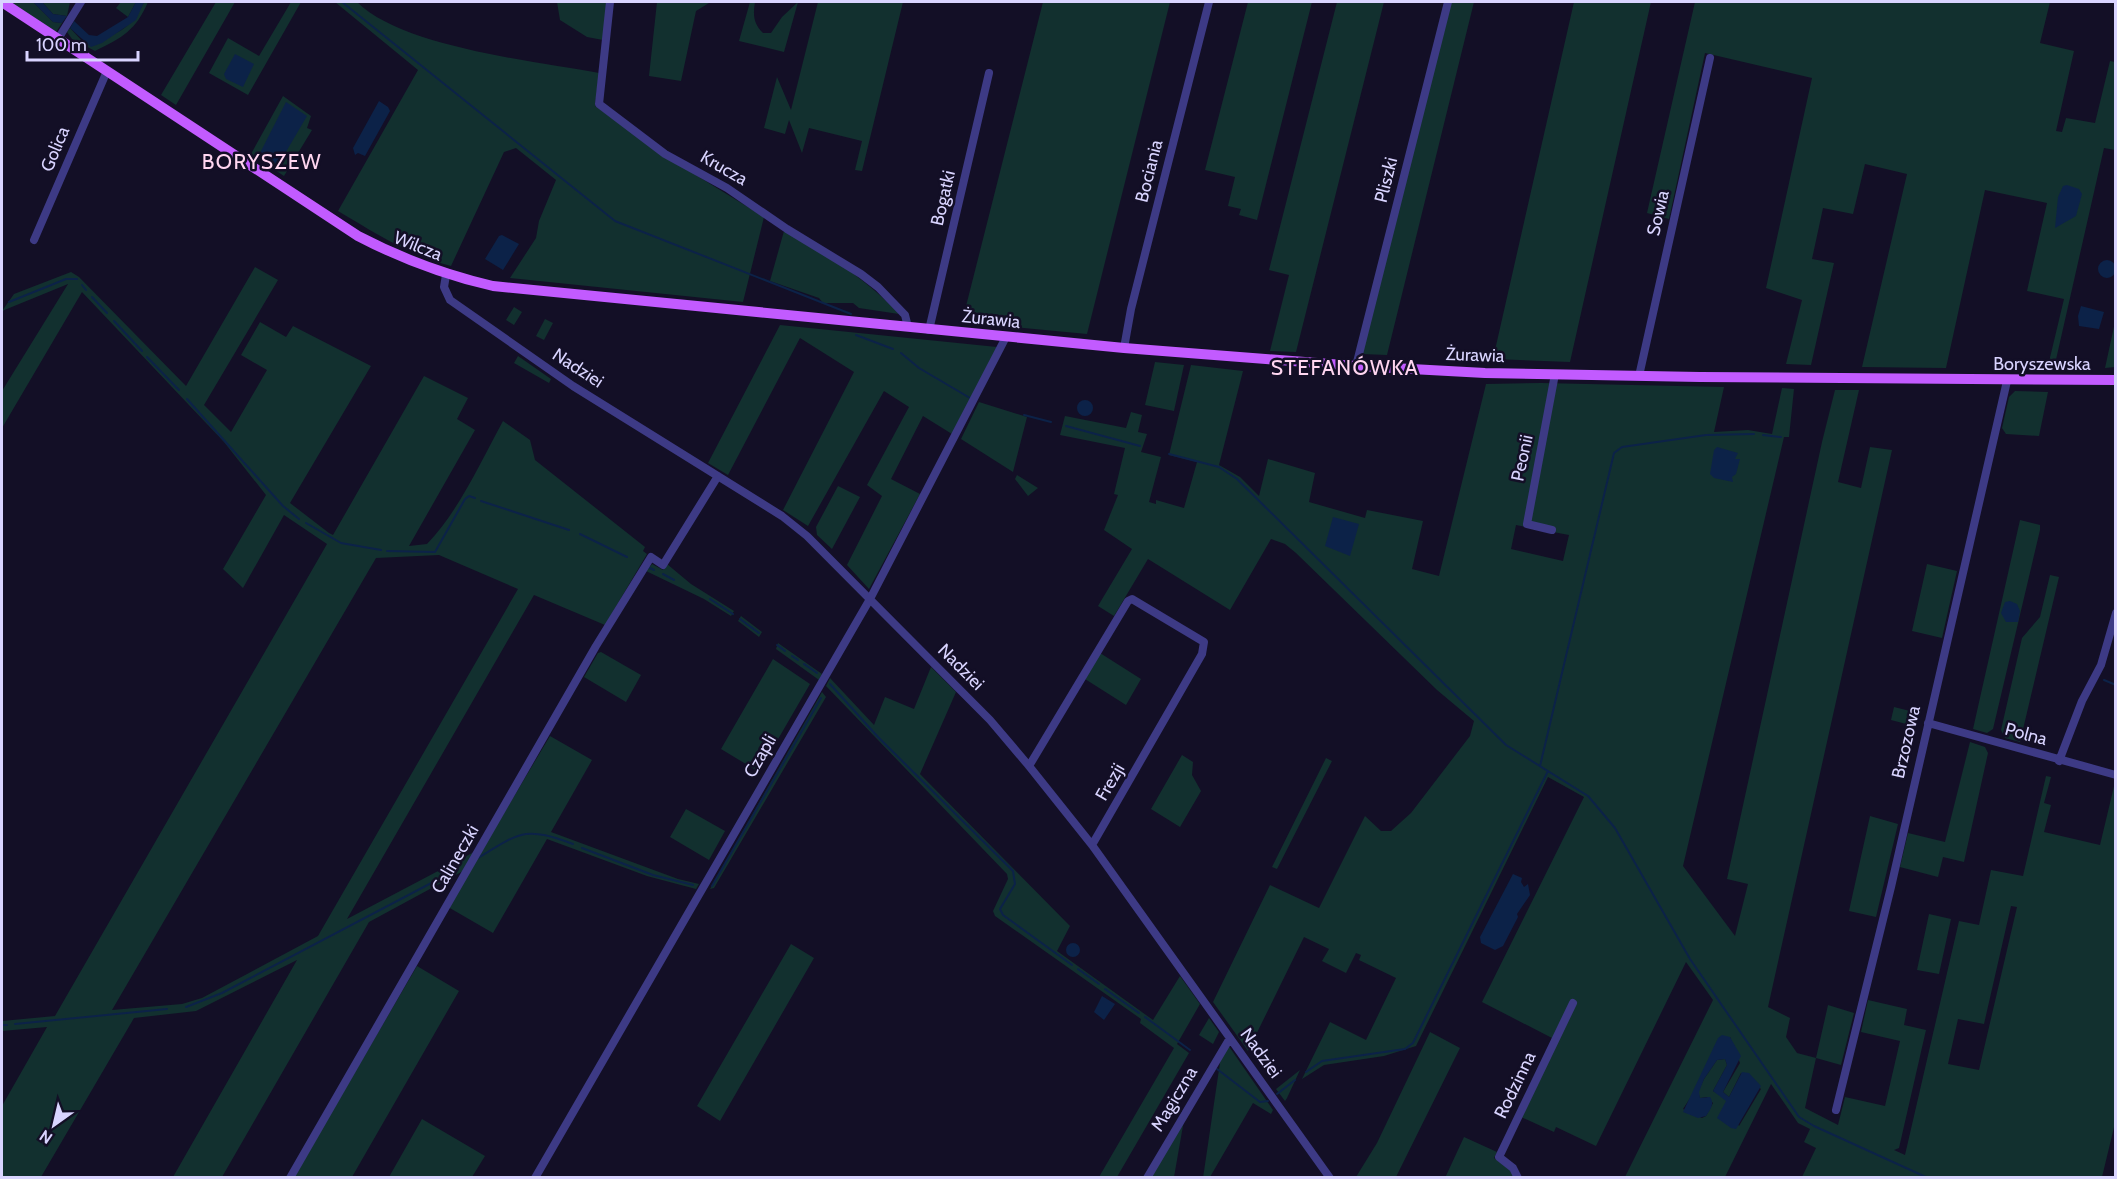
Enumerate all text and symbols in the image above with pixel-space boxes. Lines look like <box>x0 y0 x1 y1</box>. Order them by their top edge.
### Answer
scale bar <box>27 24 138 62</box>
text: 100 m <box>36 34 87 56</box>
street label: Golica <box>36 123 74 175</box>
street label: Bociania <box>1131 137 1167 205</box>
street label: Krucza <box>697 146 752 190</box>
district label: BORYSZEW <box>202 149 322 174</box>
street label: Pliszki <box>1370 155 1402 205</box>
street label: Bogatki <box>926 168 960 228</box>
street label: Sowia <box>1642 188 1674 238</box>
street label: Wilcza <box>391 226 446 266</box>
street label: Żurawia <box>961 305 1022 333</box>
street label: Nadziei <box>548 343 608 393</box>
street label: Żurawia <box>1445 343 1505 367</box>
street label: Boryszewska <box>1993 353 2091 375</box>
district label: STEFANÓWKA <box>1271 355 1419 380</box>
street label: Peonii <box>1506 433 1538 483</box>
street label: Nadziei <box>933 639 989 695</box>
street label: Brzozowa <box>1887 703 1925 781</box>
street label: Polna <box>2002 718 2050 750</box>
street label: Czapli <box>739 730 781 782</box>
street label: Frezji <box>1091 759 1129 805</box>
street label: Calineczki <box>427 821 483 897</box>
street label: Nadziei <box>1236 1024 1286 1082</box>
street label: Rodzinna <box>1489 1048 1541 1122</box>
street label: Magiczna <box>1146 1062 1202 1135</box>
north arrow <box>24 1095 84 1155</box>
text: N <box>36 1126 56 1148</box>

